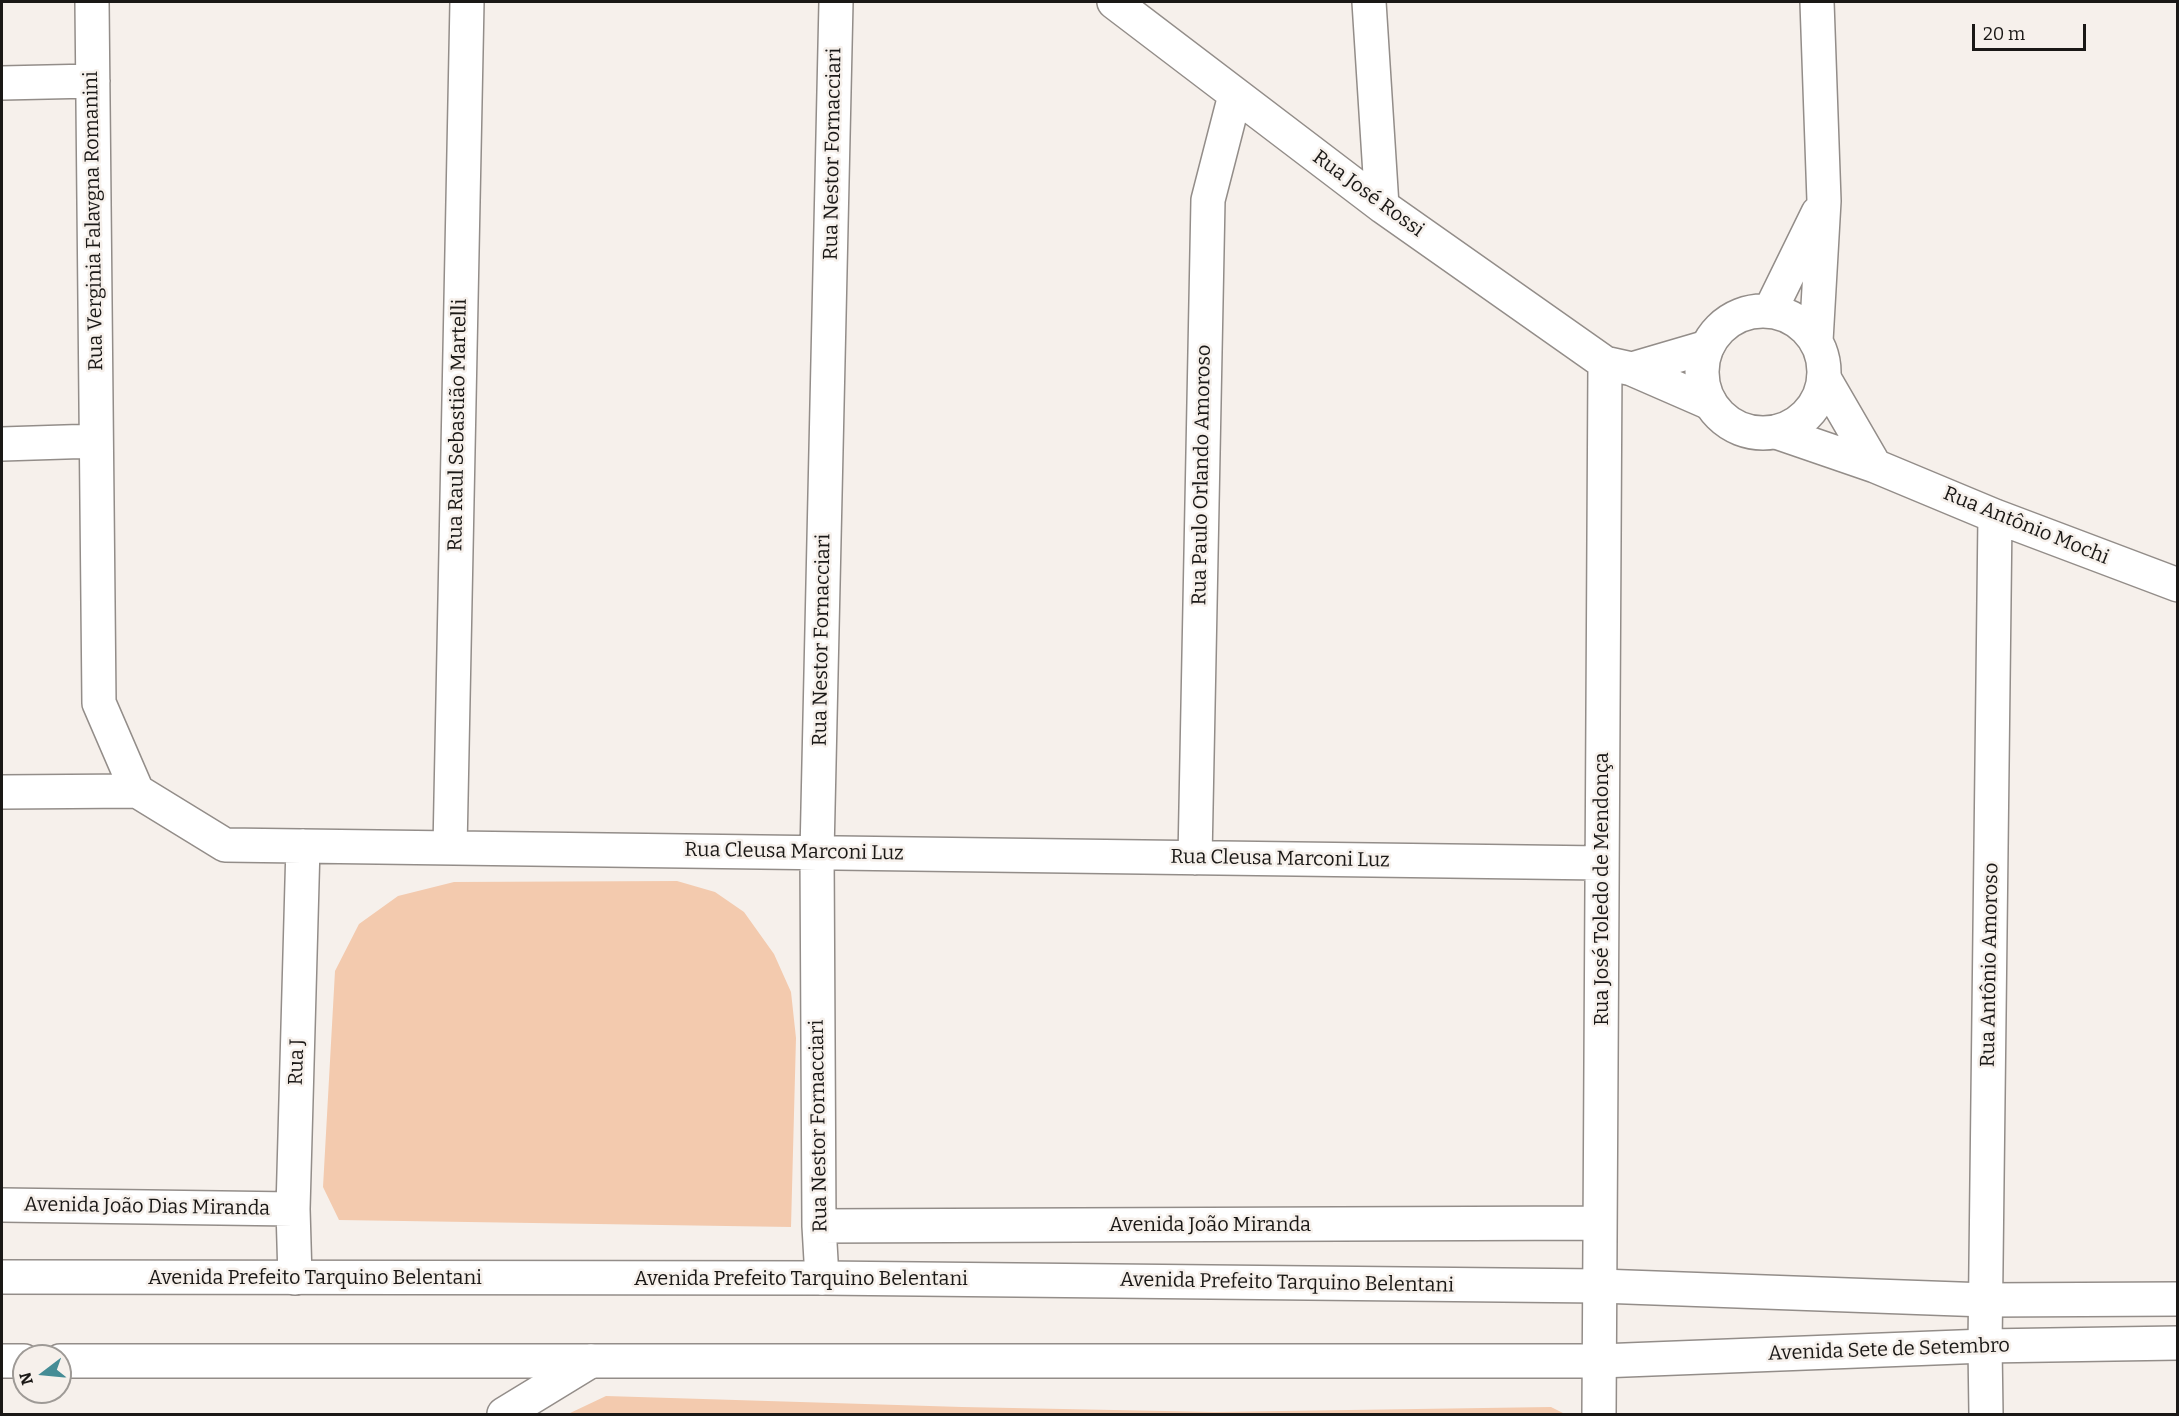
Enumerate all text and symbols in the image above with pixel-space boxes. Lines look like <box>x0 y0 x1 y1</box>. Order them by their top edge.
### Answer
scale bar <box>1975 12 2089 50</box>
text: 20 m <box>1983 23 2025 45</box>
street label: Rua Nestor Fornacciari <box>819 48 847 260</box>
street label: Rua Verginia Falavgna Romanini <box>79 71 109 371</box>
street label: Rua José Rossi <box>1308 146 1428 242</box>
street label: Rua Raul Sebastião Martelli <box>444 298 472 552</box>
street label: Rua Paulo Orlando Amoroso <box>1188 344 1216 606</box>
street label: Rua Antônio Mochi <box>1940 482 2112 570</box>
street label: Rua Nestor Fornacciari <box>808 534 836 746</box>
street label: Rua José Toledo de Mendonça <box>1590 752 1614 1026</box>
street label: Rua Cleusa Marconi Luz <box>684 838 904 866</box>
street label: Rua Cleusa Marconi Luz <box>1170 845 1390 873</box>
street label: Rua Antônio Amoroso <box>1976 863 2004 1067</box>
street label: Rua Nestor Fornacciari <box>805 1020 833 1232</box>
street label: Rua J <box>284 1038 310 1086</box>
street label: Avenida João Dias Miranda <box>24 1193 270 1221</box>
street label: Avenida João Miranda <box>1109 1213 1311 1237</box>
street label: Avenida Prefeito Tarquino Belentani <box>148 1266 482 1290</box>
street label: Avenida Prefeito Tarquino Belentani <box>634 1267 968 1291</box>
street label: Avenida Prefeito Tarquino Belentani <box>1120 1268 1454 1298</box>
street label: Avenida Sete de Setembro <box>1768 1334 2010 1366</box>
north arrow <box>12 1344 72 1404</box>
text: N <box>15 1370 37 1387</box>

